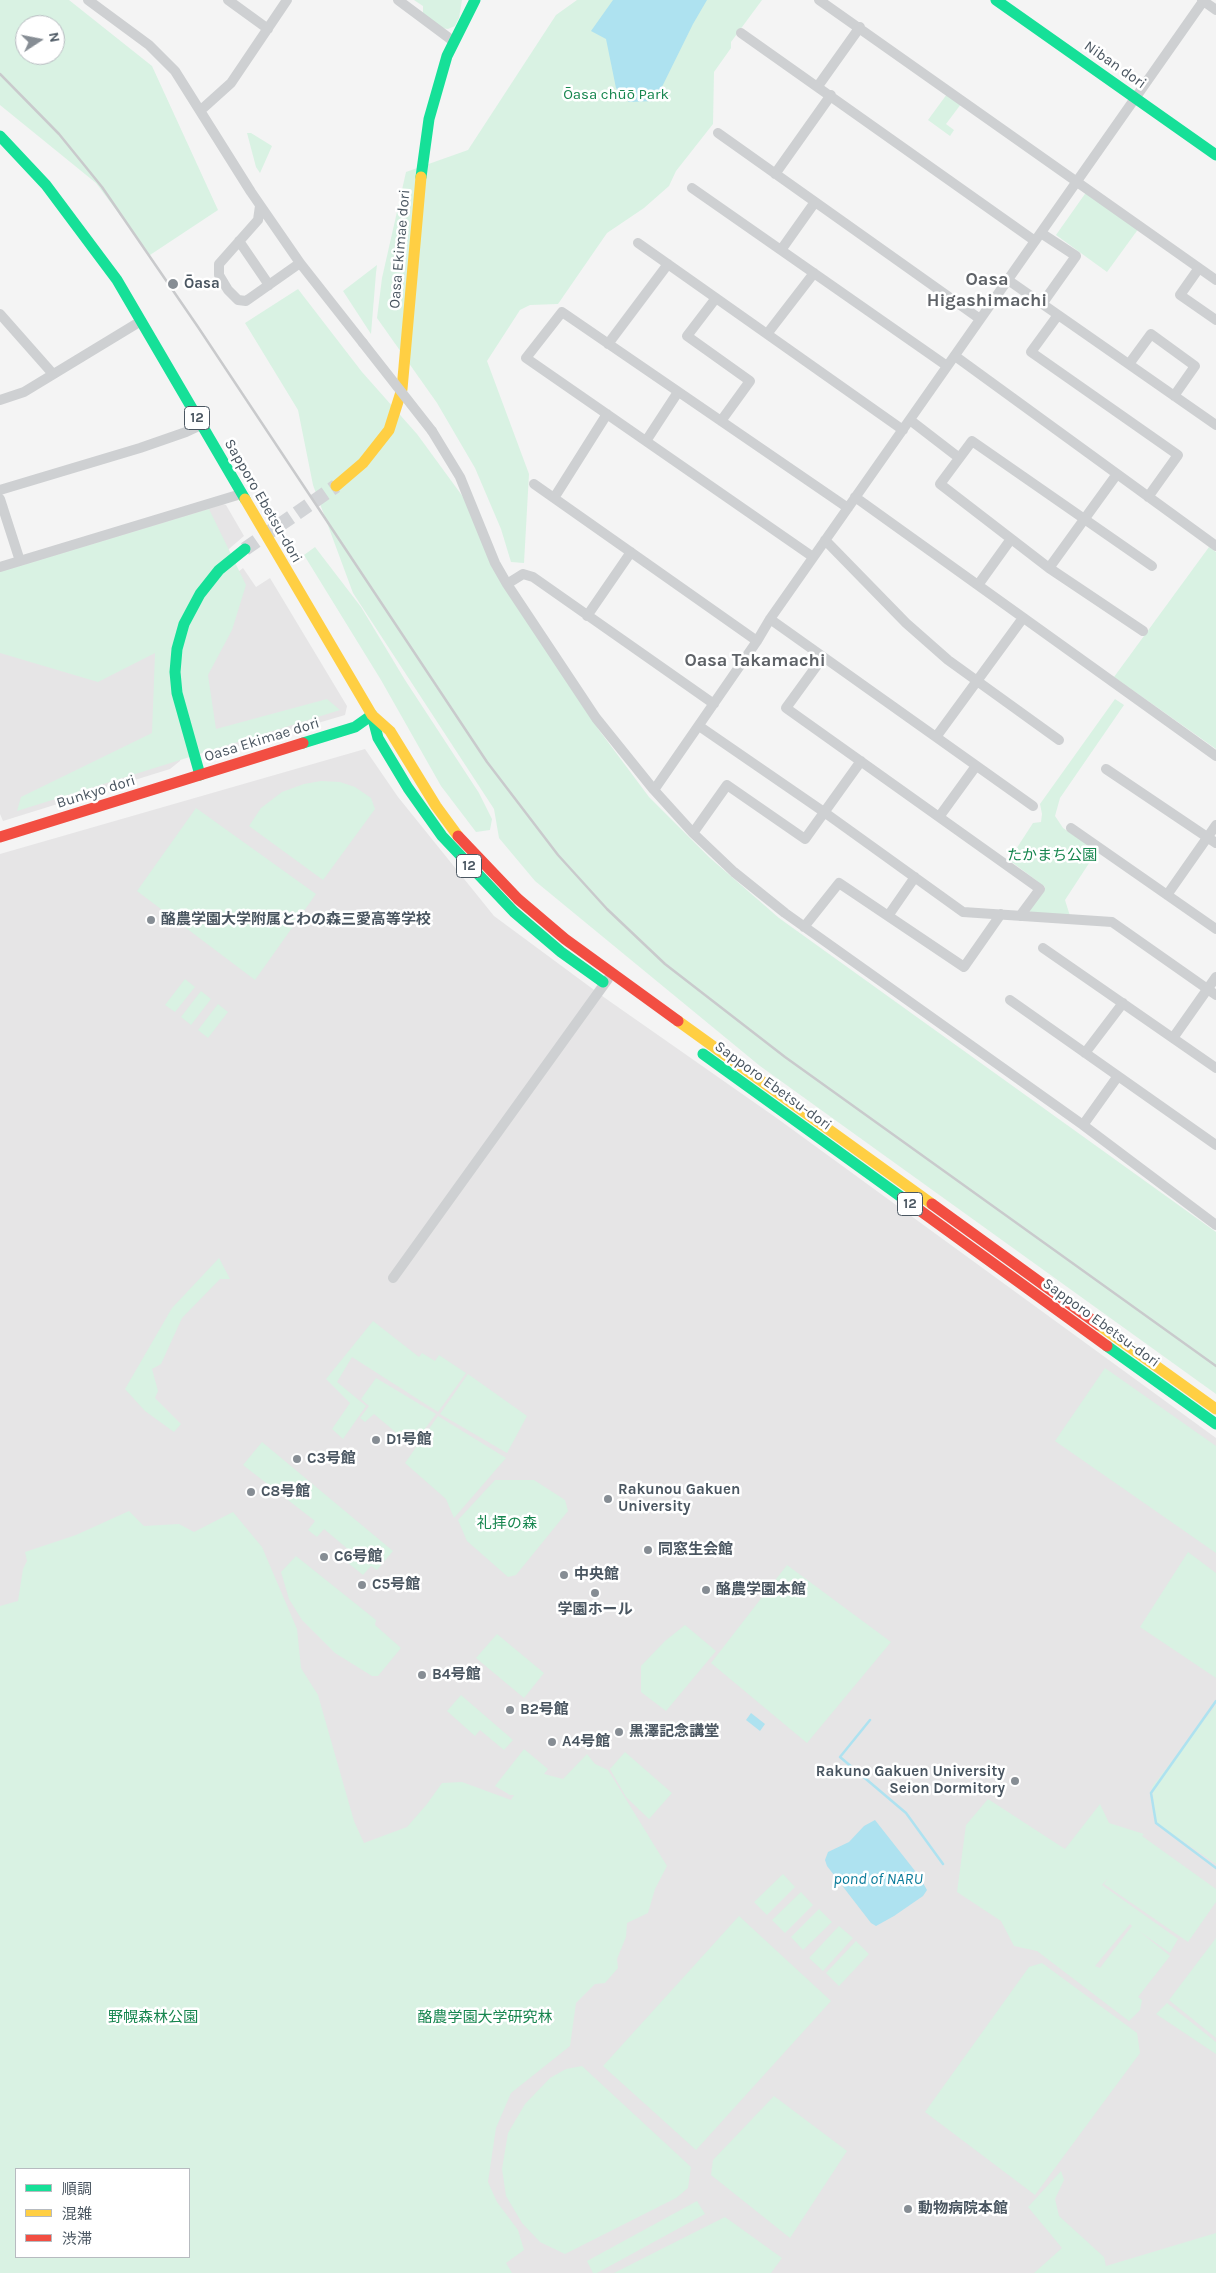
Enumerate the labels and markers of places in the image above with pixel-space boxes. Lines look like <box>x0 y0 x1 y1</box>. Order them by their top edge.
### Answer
place label: Ōasa <box>184 275 220 293</box>
marker: Ōasa <box>166 277 180 291</box>
place label: 酪農学園大学附属とわの森三愛高等学校 <box>161 911 431 929</box>
marker: 酪農学園大学附属とわの森三愛高等学校 <box>145 914 157 926</box>
place label: D1号館 <box>386 1431 432 1449</box>
marker: D1号館 <box>370 1434 382 1446</box>
place label: C3号館 <box>307 1450 356 1468</box>
marker: C3号館 <box>291 1453 303 1465</box>
place label: Rakunou Gakuen University <box>618 1481 740 1516</box>
place label: C8号館 <box>261 1483 310 1501</box>
marker: C8号館 <box>245 1486 257 1498</box>
marker: Rakunou Gakuen University <box>602 1493 614 1505</box>
place label: 同窓生会館 <box>658 1541 733 1559</box>
marker: 同窓生会館 <box>642 1544 654 1556</box>
place label: C6号館 <box>334 1548 383 1566</box>
marker: C6号館 <box>318 1551 330 1563</box>
place label: 中央館 <box>574 1566 619 1584</box>
marker: 中央館 <box>558 1569 570 1581</box>
place label: C5号館 <box>372 1576 420 1594</box>
marker: C5号館 <box>356 1579 368 1591</box>
place label: 酪農学園本館 <box>716 1581 806 1599</box>
marker: 酪農学園本館 <box>700 1584 712 1596</box>
marker: 学園ホール <box>589 1587 601 1599</box>
place label: 学園ホール <box>558 1601 632 1619</box>
place label: B4号館 <box>432 1666 481 1684</box>
marker: B4号館 <box>416 1669 428 1681</box>
place label: B2号館 <box>520 1701 569 1719</box>
marker: B2号館 <box>504 1704 516 1716</box>
place label: 黒澤記念講堂 <box>629 1723 719 1741</box>
marker: 黒澤記念講堂 <box>613 1726 625 1738</box>
place label: A4号館 <box>562 1733 610 1751</box>
marker: A4号館 <box>546 1736 558 1748</box>
place label: Rakuno Gakuen University Seion Dormitory <box>816 1763 1005 1798</box>
marker: Rakuno Gakuen University Seion Dormitory <box>1009 1775 1021 1787</box>
place label: 動物病院本館 <box>918 2200 1008 2218</box>
marker: 動物病院本館 <box>902 2203 914 2215</box>

